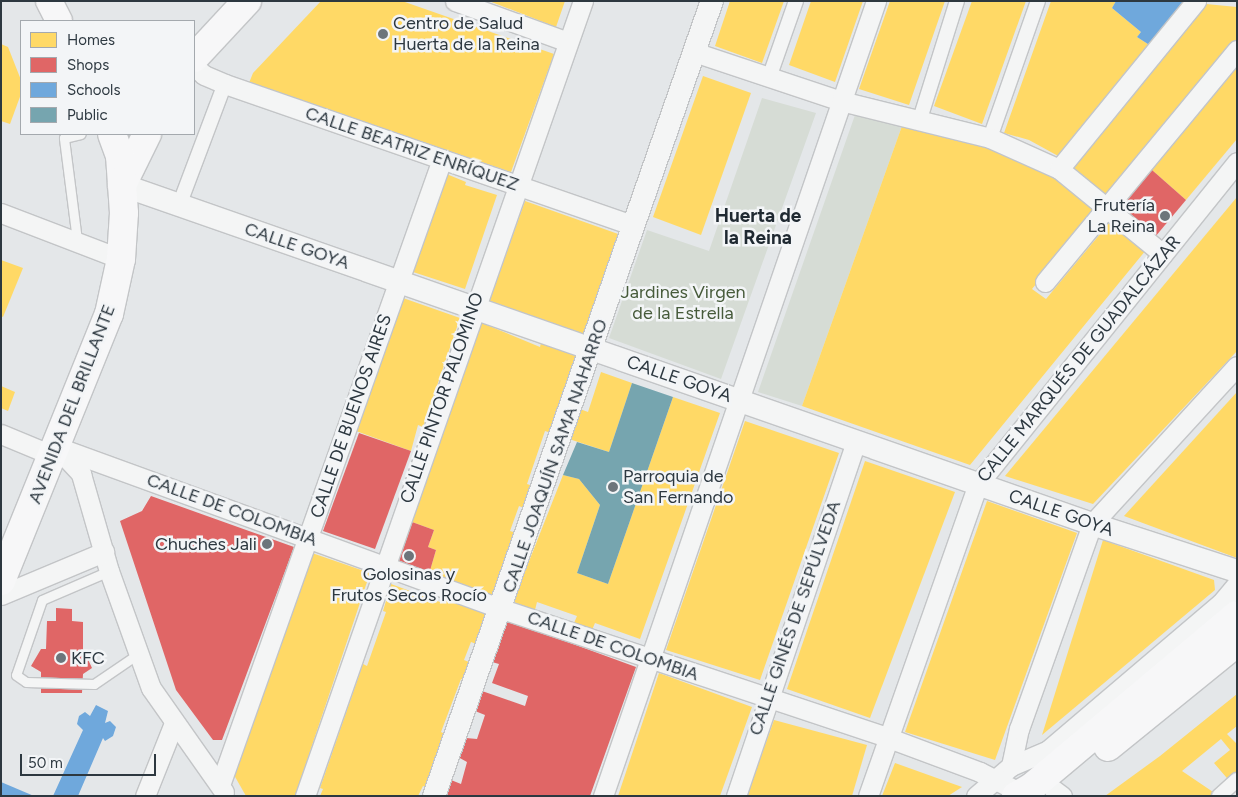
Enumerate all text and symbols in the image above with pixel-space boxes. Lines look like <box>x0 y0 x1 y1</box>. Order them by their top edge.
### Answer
place label: Centro de Salud Huerta de la Reina <box>393 13 540 56</box>
legend <box>20 20 195 135</box>
marker: Centro de Salud Huerta de la Reina <box>377 28 389 40</box>
text: Homes <box>67 31 115 49</box>
text: Shops <box>67 56 109 74</box>
text: Schools <box>67 81 120 99</box>
street label: CALLE BEATRIZ ENRÍQUEZ <box>302 102 522 196</box>
text: Public <box>67 106 108 124</box>
place label: Frutería La Reina <box>1088 195 1155 238</box>
district label: Huerta de la Reina <box>715 205 801 249</box>
marker: Frutería La Reina <box>1159 210 1171 222</box>
street label: CALLE GOYA <box>242 218 352 274</box>
street label: CALLE MARQUÉS DE GUADALCÁZAR <box>973 231 1185 487</box>
park label: Jardines Virgen de la Estrella <box>620 282 746 324</box>
street label: CALLE PINTOR PALOMINO <box>396 290 488 506</box>
street label: AVENIDA DEL BRILLANTE <box>24 301 120 507</box>
street label: CALLE DE BUENOS AIRES <box>306 311 396 521</box>
street label: CALLE JOAQUÍN SAMA NAHARRO <box>498 316 612 596</box>
street label: CALLE GOYA <box>624 351 734 407</box>
place label: Parroquia de San Fernando <box>623 466 734 508</box>
street label: CALLE DE COLOMBIA <box>144 469 320 551</box>
marker: Parroquia de San Fernando <box>607 481 619 493</box>
street label: CALLE GOYA <box>1006 485 1116 541</box>
street label: CALLE GINÉS DE SEPÚLVEDA <box>745 498 845 738</box>
place label: Chuches Jali <box>155 533 257 555</box>
marker: Chuches Jali <box>261 538 273 550</box>
marker: Golosinas y Frutos Secos Rocío <box>403 550 415 562</box>
place label: Golosinas y Frutos Secos Rocío <box>331 564 487 606</box>
street label: CALLE DE COLOMBIA <box>525 607 701 685</box>
place label: KFC <box>71 647 105 669</box>
marker: KFC <box>55 652 67 664</box>
scale bar <box>22 744 159 776</box>
text: 50 m <box>28 754 63 772</box>

